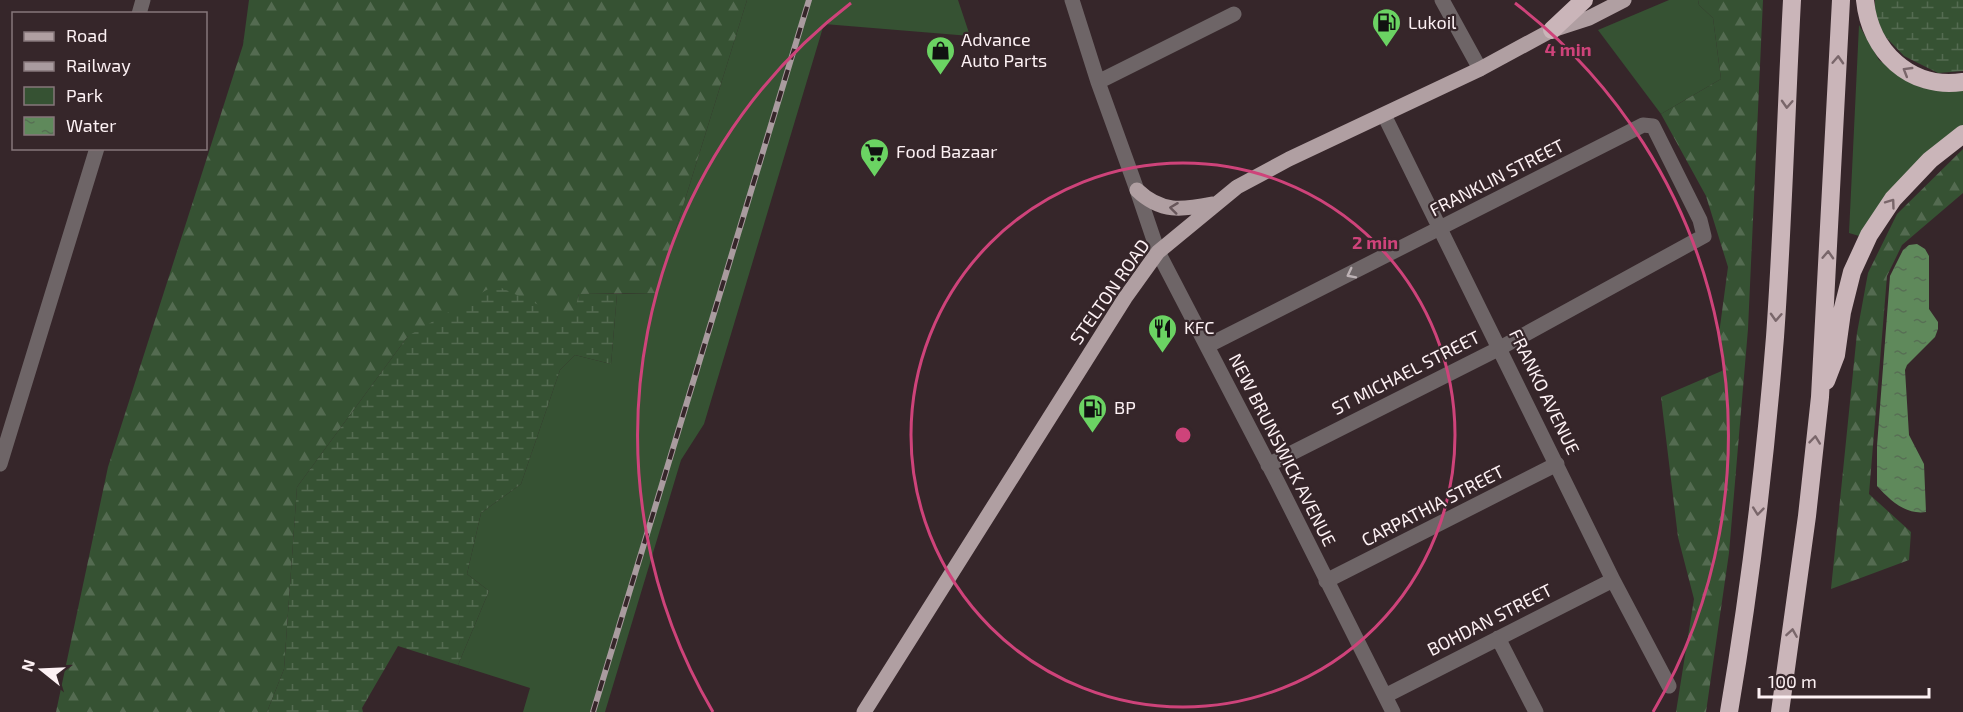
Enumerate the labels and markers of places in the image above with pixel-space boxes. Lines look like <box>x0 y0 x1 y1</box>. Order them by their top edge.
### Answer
fuel station icon: Lukoil <box>1371 7 1403 49</box>
place label: Lukoil <box>1408 11 1457 33</box>
place label: Advance Auto Parts <box>961 28 1047 71</box>
shop icon: Advance Auto Parts <box>924 34 956 76</box>
supermarket icon: Food Bazaar <box>859 136 891 178</box>
place label: Food Bazaar <box>896 140 997 162</box>
restaurant icon: KFC <box>1147 312 1179 354</box>
place label: KFC <box>1184 316 1214 338</box>
fuel station icon: BP <box>1077 392 1109 434</box>
place label: BP <box>1114 396 1136 418</box>
centre of rings <box>1173 425 1193 445</box>

